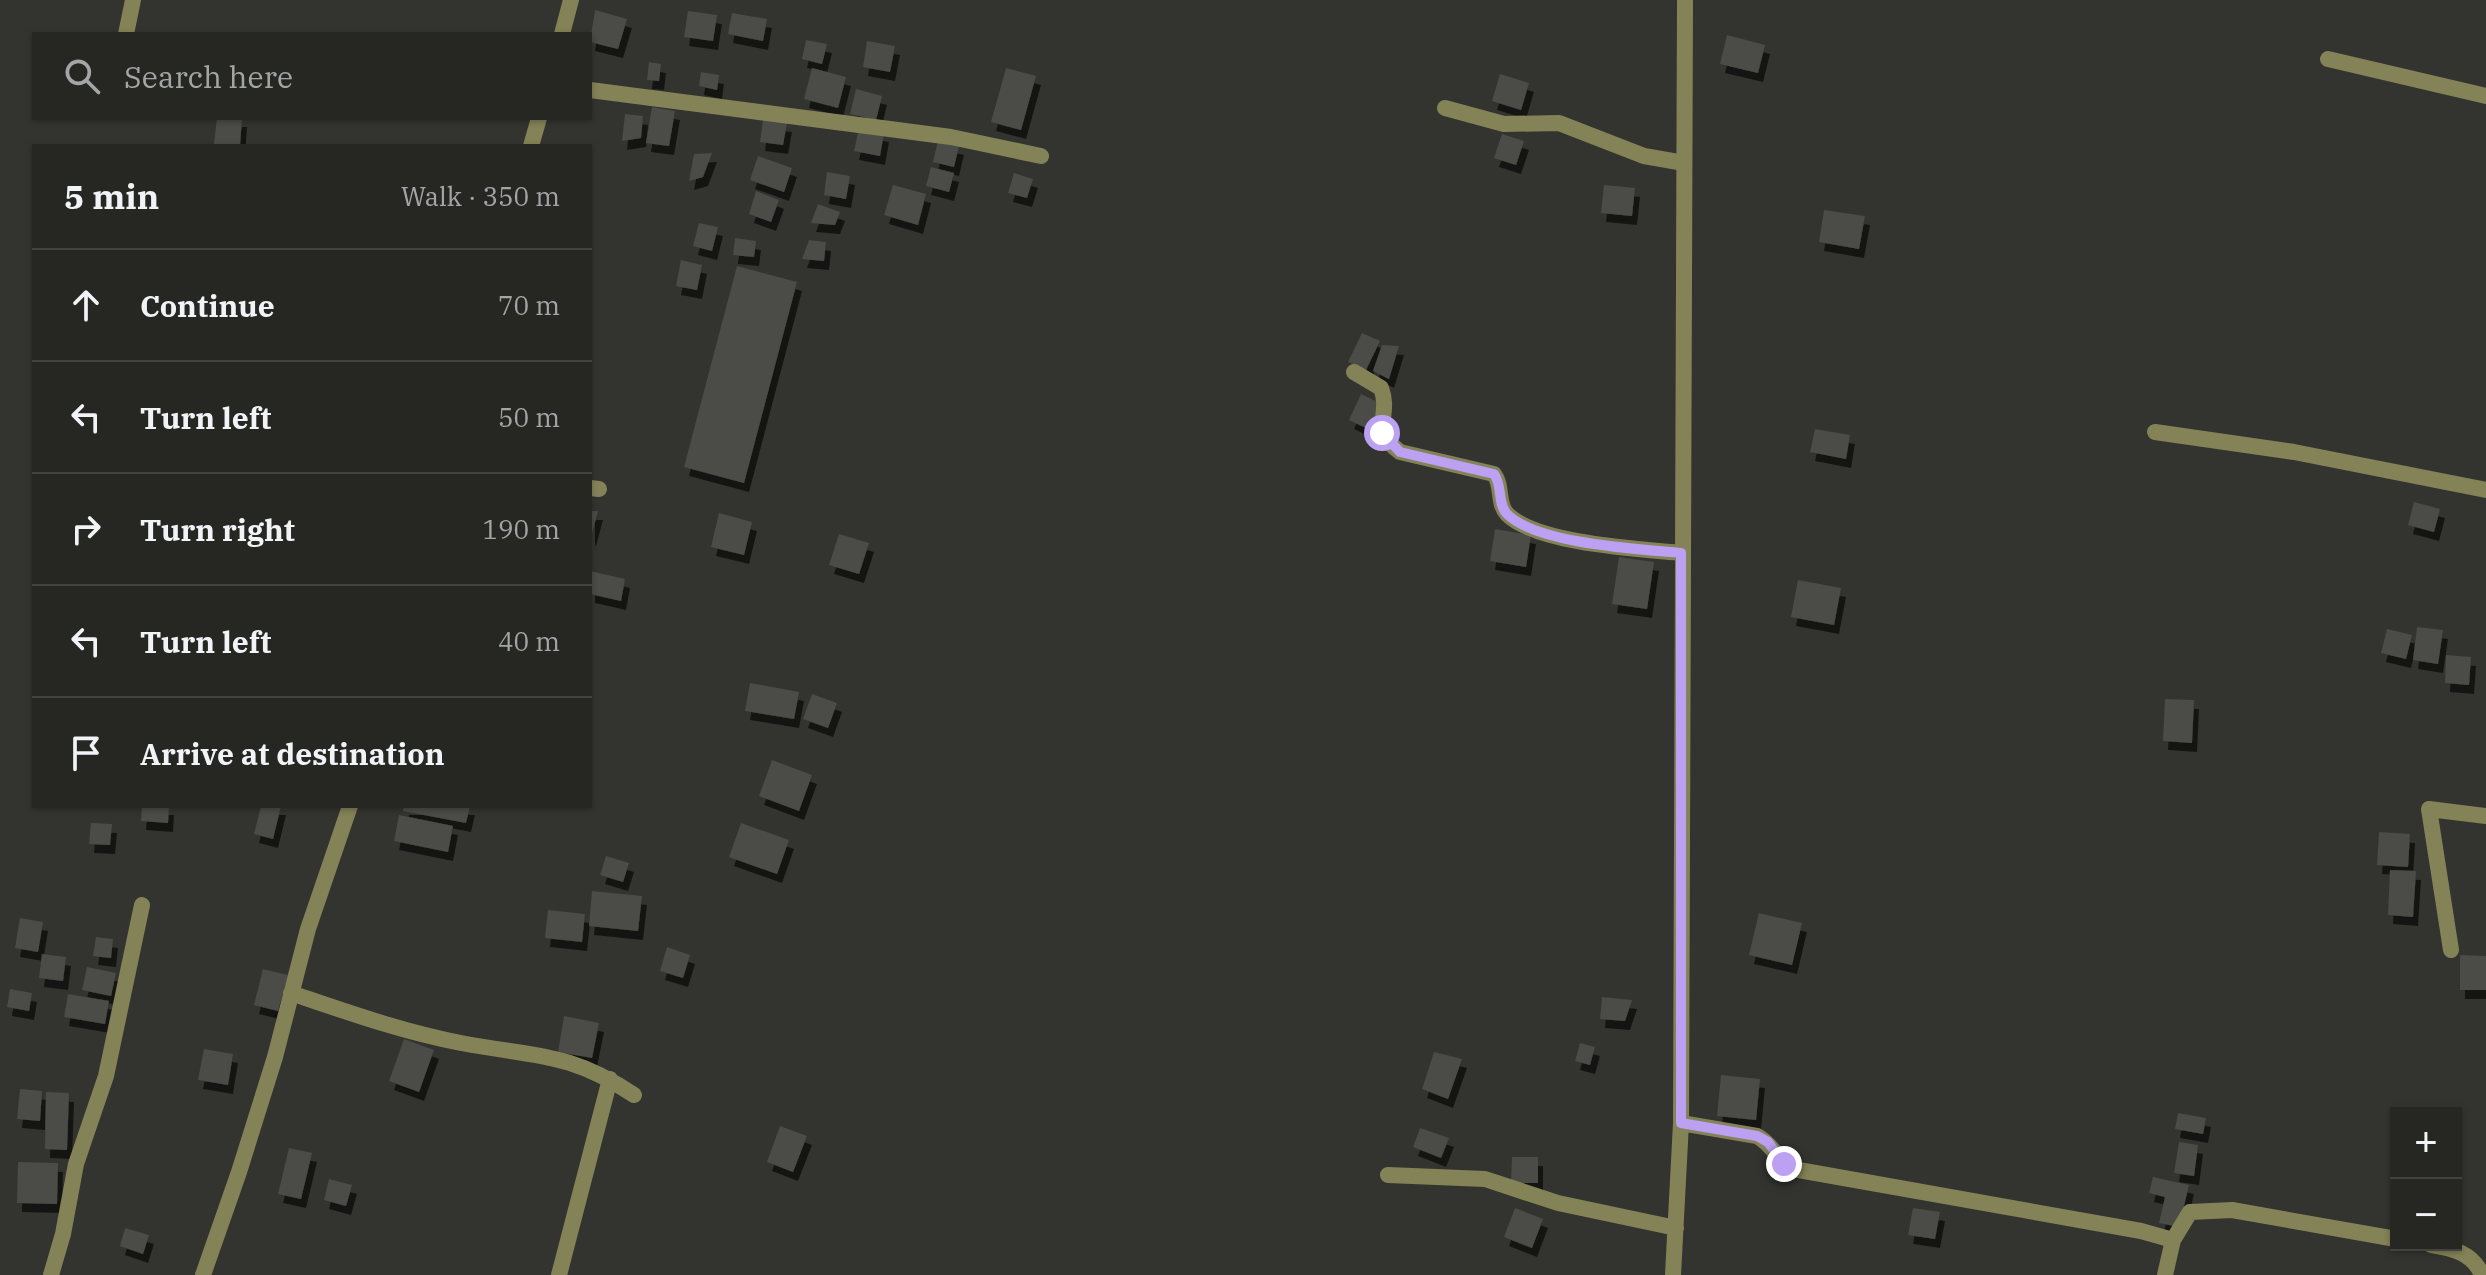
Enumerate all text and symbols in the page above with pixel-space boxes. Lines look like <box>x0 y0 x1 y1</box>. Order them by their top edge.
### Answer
search box <box>32 32 592 120</box>
icon: search <box>60 54 104 98</box>
text: Search here <box>124 57 293 96</box>
text: 5 min <box>64 174 159 218</box>
text: Walk · 350 m <box>401 179 560 213</box>
icon: ahead <box>64 283 108 327</box>
text: Continue <box>140 286 275 325</box>
text: 70 m <box>498 288 560 322</box>
icon: left <box>64 395 108 439</box>
text: Turn left <box>140 398 272 437</box>
text: 50 m <box>498 400 560 434</box>
route start <box>1364 415 1400 451</box>
icon: right <box>64 507 108 551</box>
text: Turn right <box>140 510 295 549</box>
text: 190 m <box>482 512 560 546</box>
icon: left <box>64 619 108 663</box>
text: Turn left <box>140 622 272 661</box>
text: 40 m <box>498 624 560 658</box>
icon: arrive <box>64 731 108 775</box>
text: Arrive at destination <box>140 734 445 773</box>
map controls <box>2390 1107 2462 1251</box>
button: + <box>2390 1107 2462 1179</box>
route end <box>1766 1146 1802 1182</box>
button: − <box>2390 1179 2462 1251</box>

